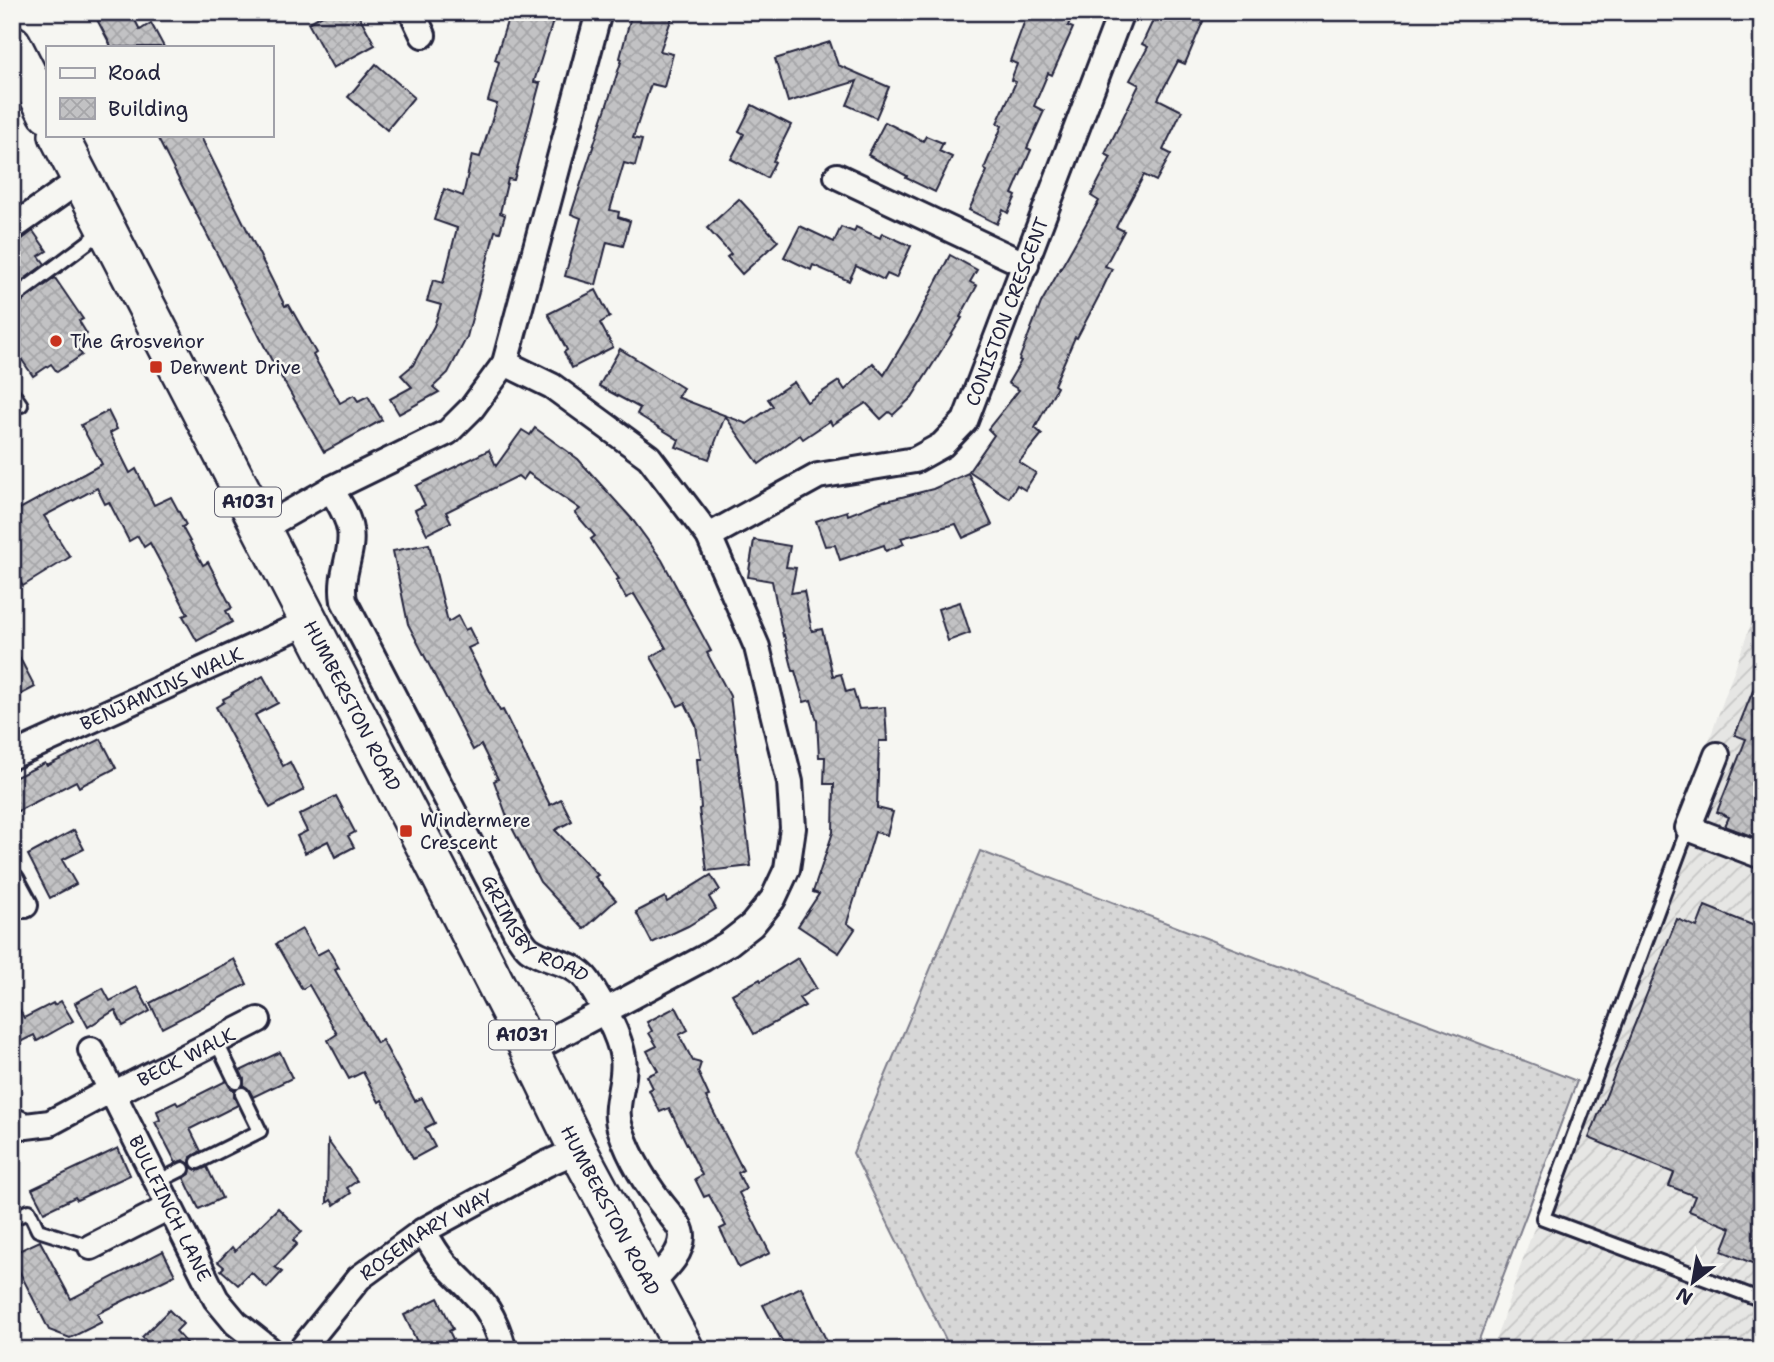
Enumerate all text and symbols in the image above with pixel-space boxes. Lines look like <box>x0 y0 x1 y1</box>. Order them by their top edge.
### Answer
legend <box>46 46 273 136</box>
text: Road <box>108 59 161 87</box>
text: Building <box>108 95 188 123</box>
street label: CONISTON CRESCENT <box>959 213 1054 410</box>
place label: The Grosvenor <box>70 329 205 354</box>
marker: The Grosvenor <box>48 333 64 349</box>
place label: Derwent Drive <box>170 355 301 380</box>
marker: Derwent Drive <box>148 359 164 375</box>
road number: A1031 <box>215 488 281 516</box>
street label: HUMBERSTON ROAD <box>298 616 407 795</box>
street label: BENJAMINS WALK <box>76 641 247 736</box>
place label: Windermere Crescent <box>420 808 531 855</box>
marker: Windermere Crescent <box>398 823 414 839</box>
street label: GRIMSBY ROAD <box>476 871 595 987</box>
road number: A1031 <box>489 1020 555 1050</box>
street label: BECK WALK <box>133 1021 239 1092</box>
street label: HUMBERSTON ROAD <box>555 1121 666 1300</box>
street label: BULLFINCH LANE <box>123 1131 218 1286</box>
street label: ROSEMARY WAY <box>354 1182 498 1286</box>
north arrow <box>1658 1246 1728 1316</box>
text: N <box>1672 1282 1697 1311</box>

